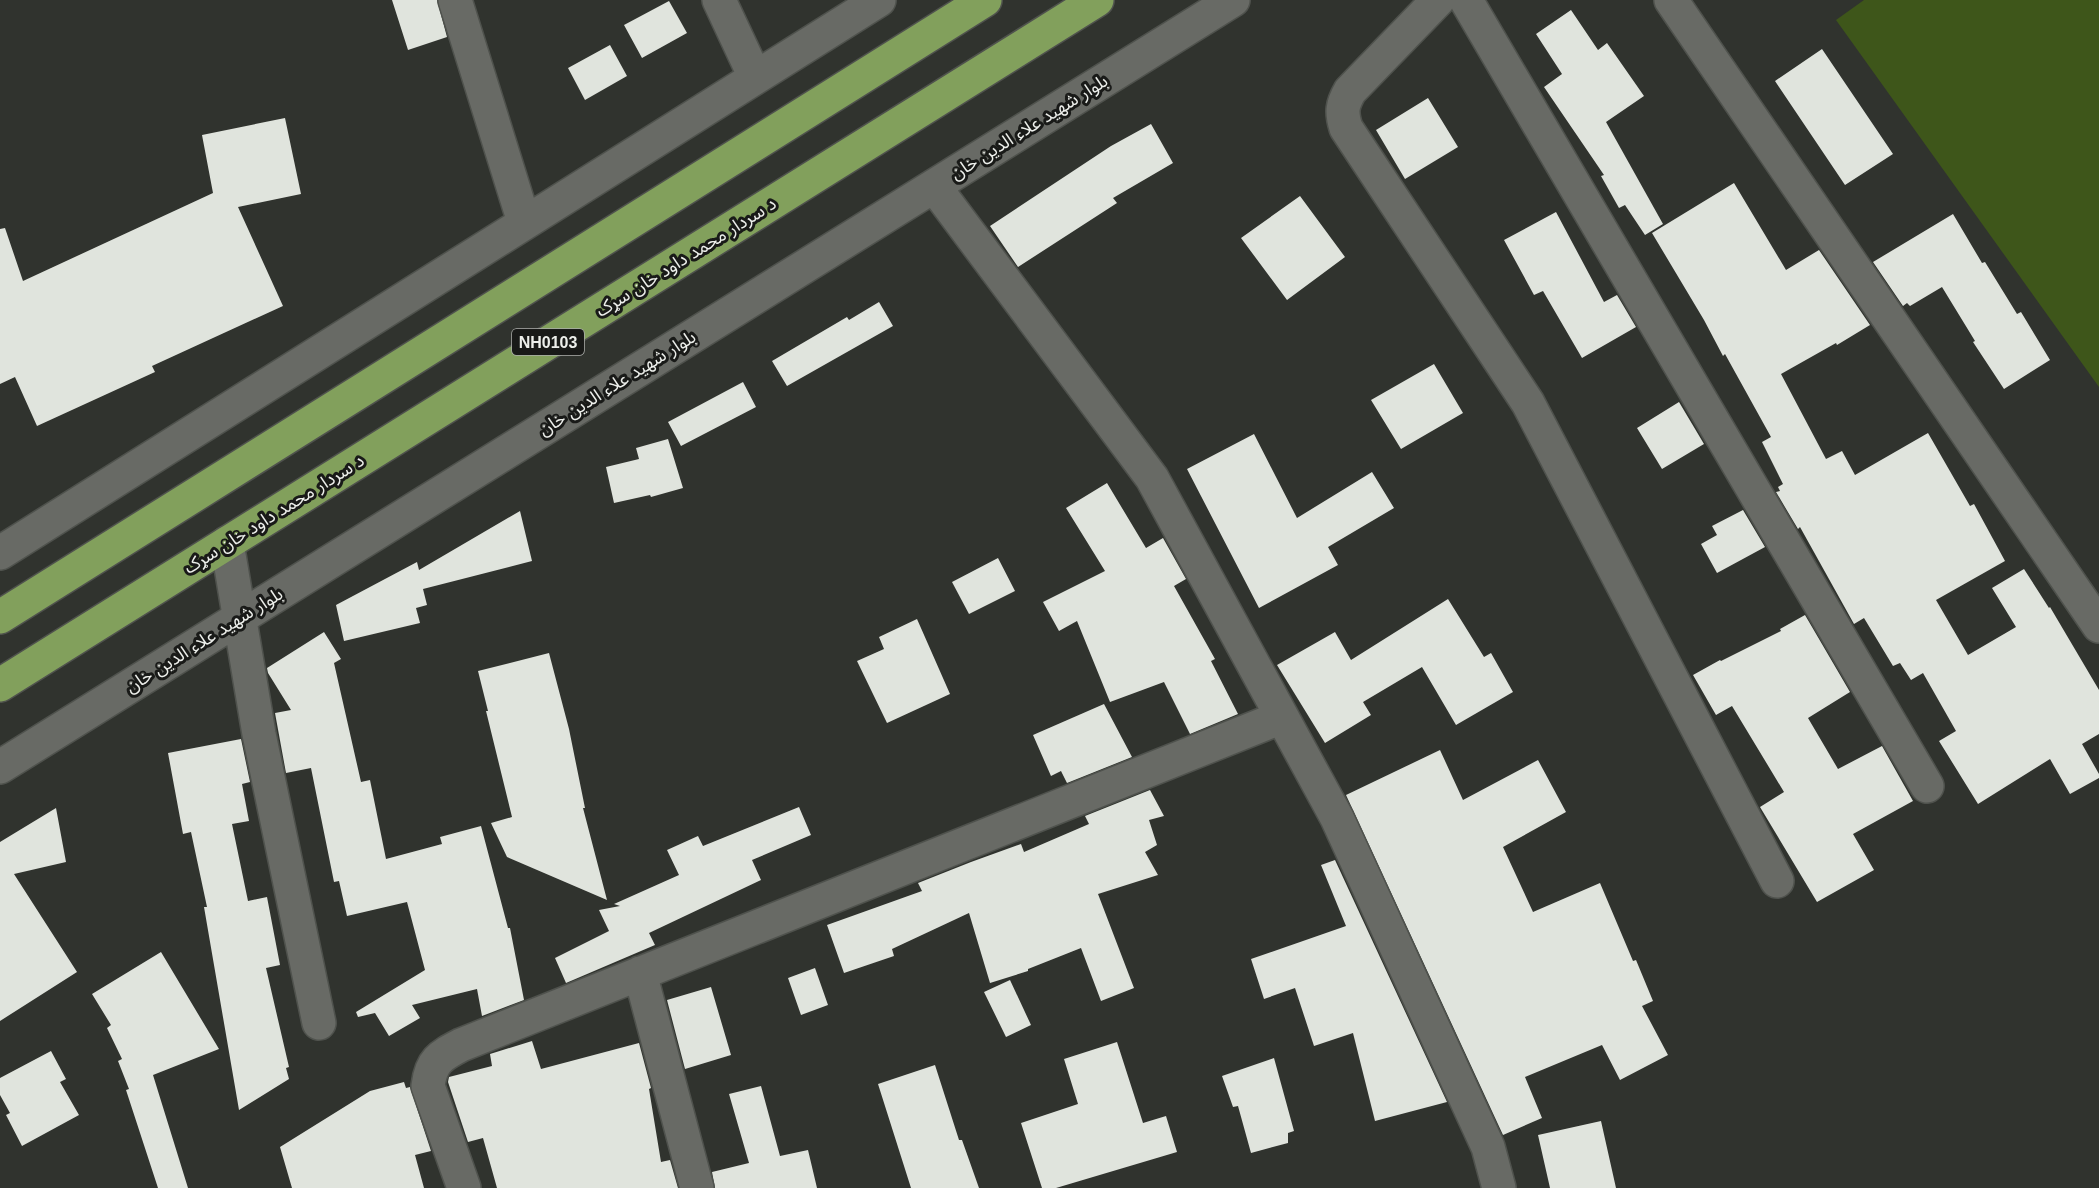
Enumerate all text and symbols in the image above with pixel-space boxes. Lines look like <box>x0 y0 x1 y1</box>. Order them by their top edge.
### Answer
street label: بلوار شهید علاء الدین خان <box>947 70 1112 184</box>
street label: د سردار محمد داود خان سړک <box>592 193 780 322</box>
street label: بلوار شهید علاء الدین خان <box>535 326 700 440</box>
road number: NH0103 <box>512 329 584 355</box>
street label: د سردار محمد داود خان سړک <box>180 450 368 579</box>
street label: بلوار شهید علاء الدین خان <box>122 583 287 697</box>

